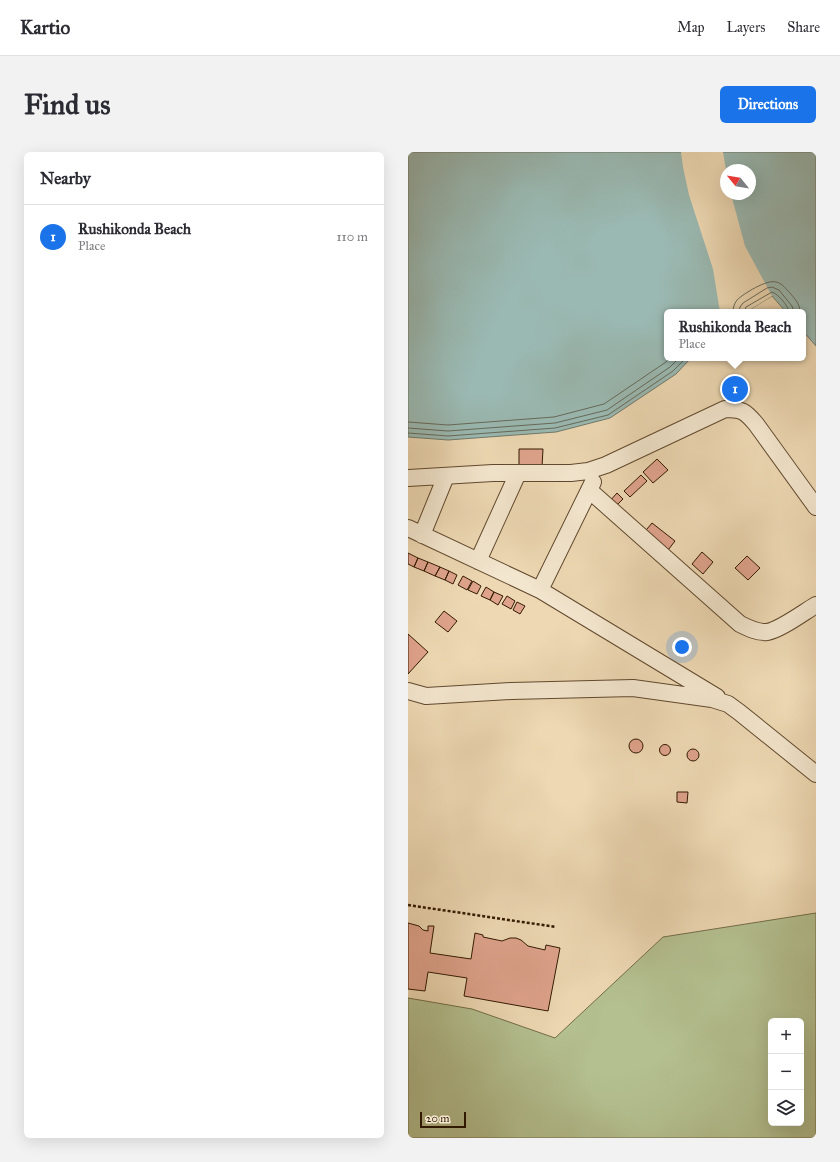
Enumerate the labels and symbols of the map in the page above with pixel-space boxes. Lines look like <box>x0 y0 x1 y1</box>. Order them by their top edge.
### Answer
north arrow <box>720 164 756 200</box>
pin: 1 <box>722 374 748 404</box>
your location <box>672 637 692 657</box>
scale bar <box>420 1110 466 1129</box>

